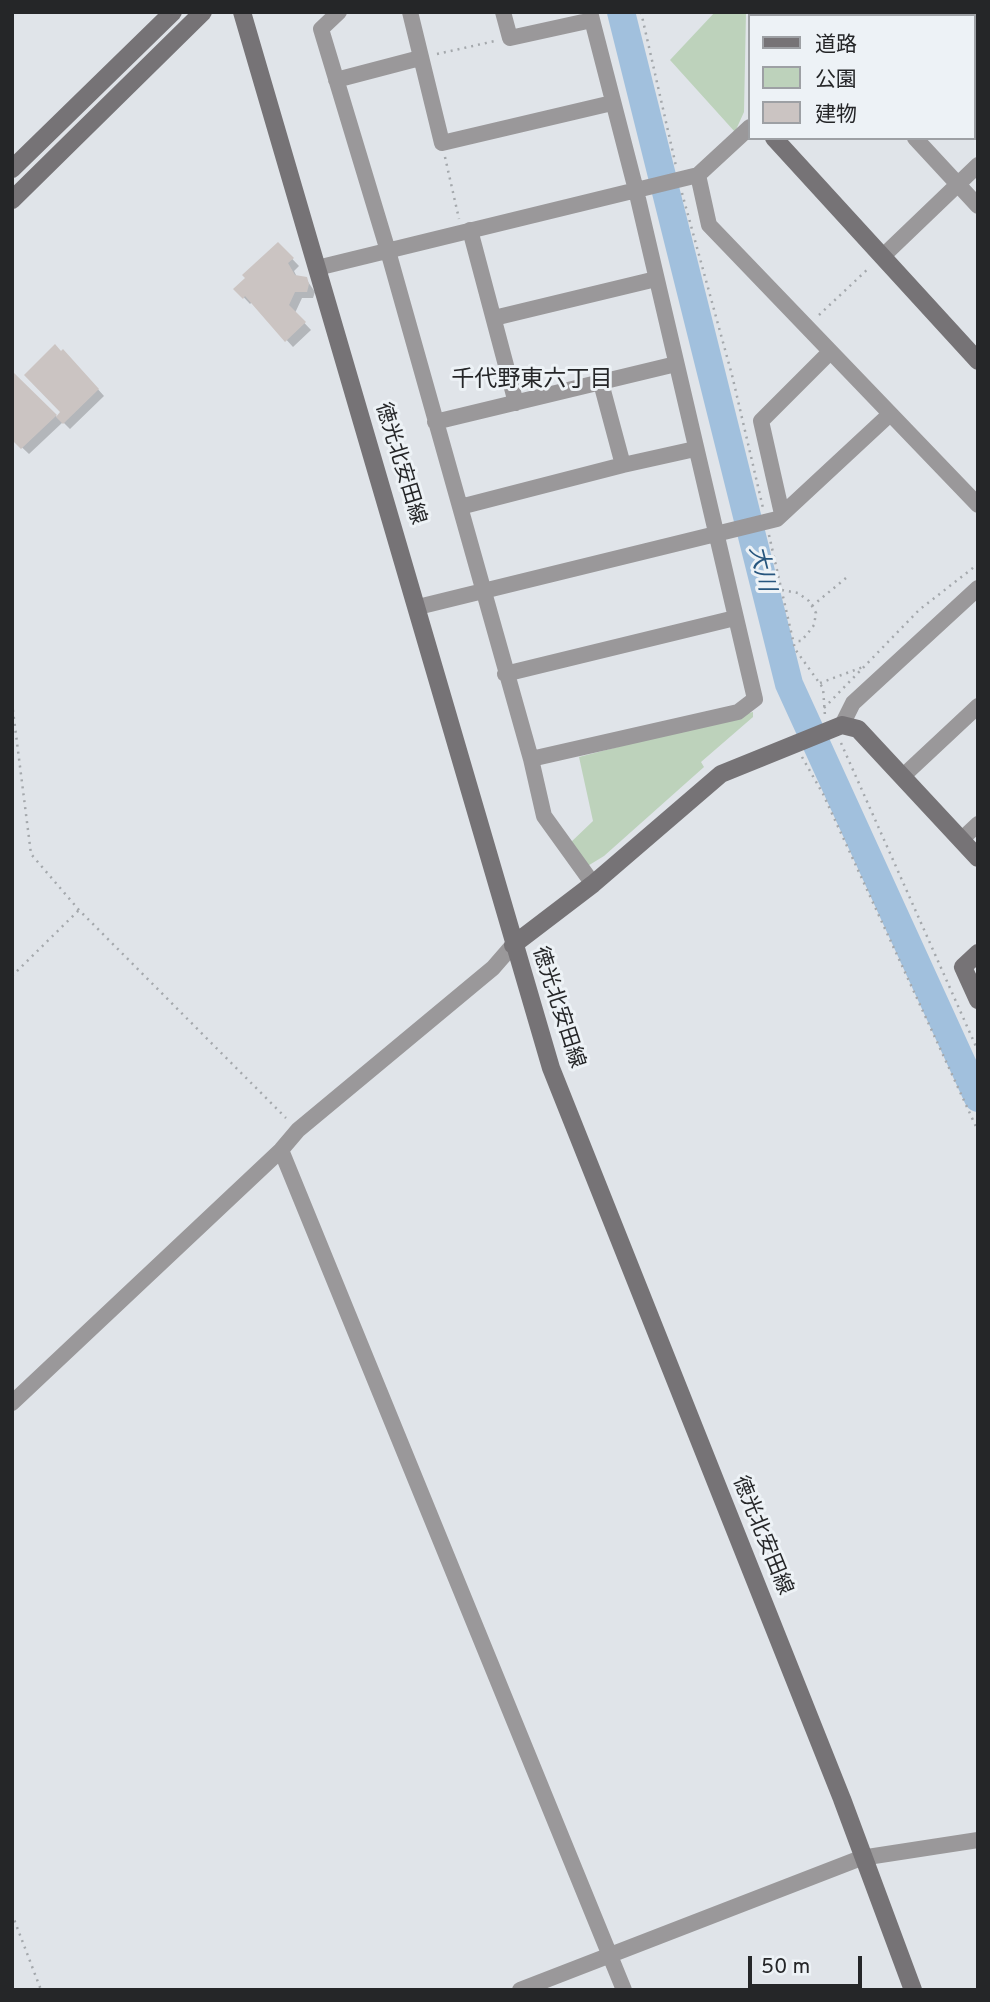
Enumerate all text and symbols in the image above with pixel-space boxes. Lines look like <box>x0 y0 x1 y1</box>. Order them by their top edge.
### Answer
legend <box>748 14 976 140</box>
text: 道路 <box>815 32 857 59</box>
text: 公園 <box>815 67 857 94</box>
text: 建物 <box>815 102 857 129</box>
district label: 千代野東六丁目 <box>452 367 612 395</box>
street label: 徳光北安田線 <box>369 400 429 528</box>
water label: 大川 <box>741 543 779 595</box>
street label: 徳光北安田線 <box>526 944 588 1072</box>
street label: 徳光北安田線 <box>726 1473 796 1599</box>
scale bar <box>752 1942 866 1986</box>
text: 50 m <box>761 1954 810 1981</box>

